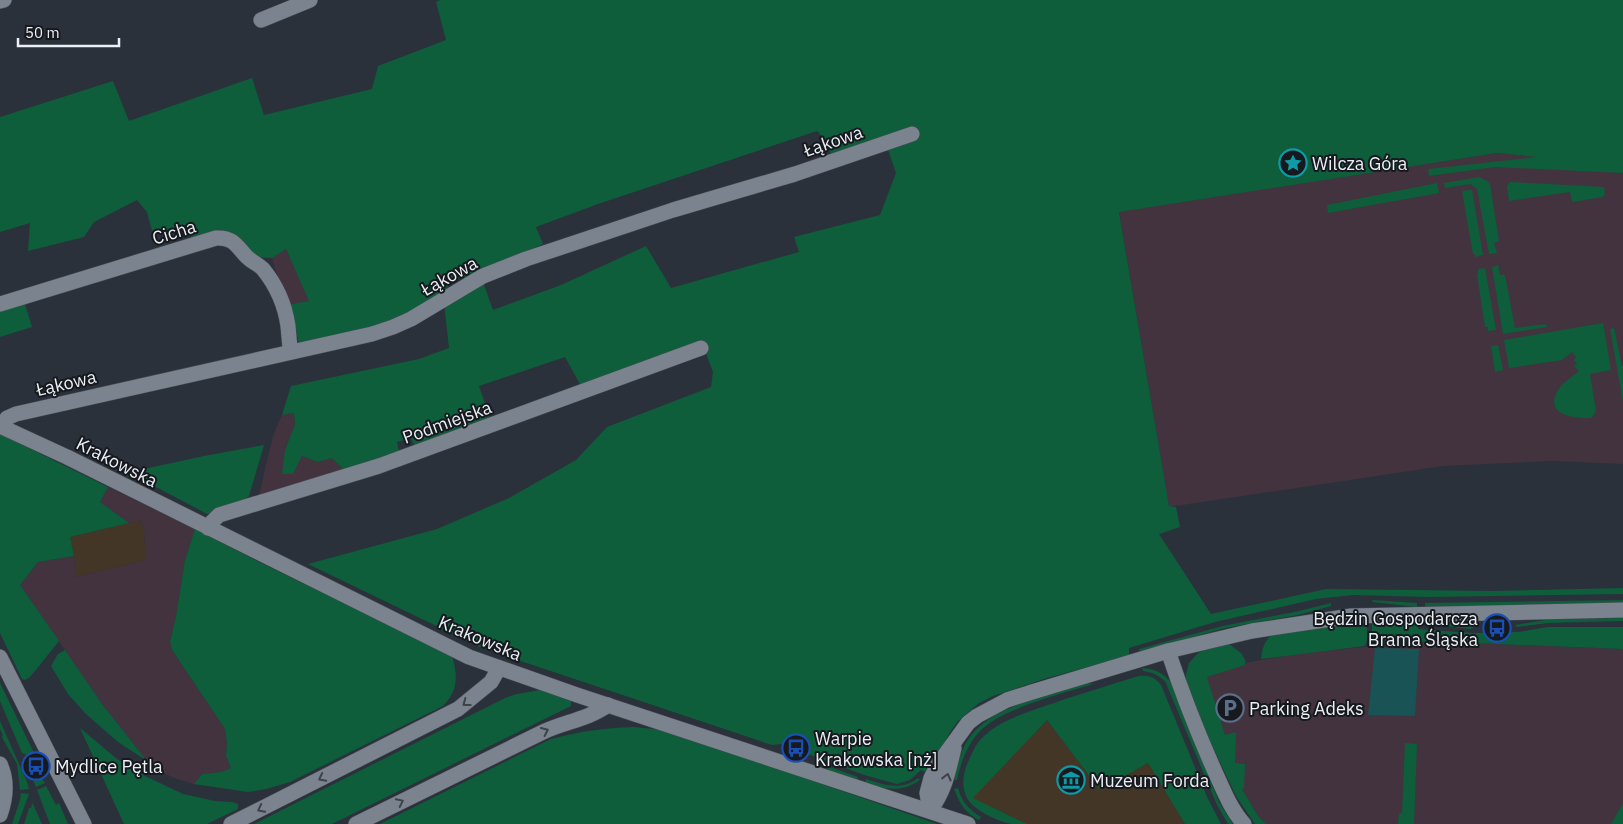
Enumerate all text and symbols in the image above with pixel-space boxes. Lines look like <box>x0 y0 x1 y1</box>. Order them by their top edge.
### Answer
scale bar <box>18 15 119 47</box>
text: 50 m <box>25 23 60 42</box>
street label: Łąkowa <box>799 120 866 162</box>
place icon: Wilcza Góra <box>1278 148 1308 178</box>
place label: Wilcza Góra <box>1312 152 1408 175</box>
street label: Cicha <box>149 214 199 250</box>
street label: Łąkowa <box>416 251 482 301</box>
street label: Łąkowa <box>33 365 99 401</box>
street label: Podmiejska <box>399 395 495 449</box>
street label: Krakowska <box>73 432 162 492</box>
place label: Będzin Gospodarcza Brama Śląska <box>1313 607 1478 651</box>
street label: Krakowska <box>435 610 525 666</box>
bus stop icon: Będzin Gospodarcza Brama Śląska <box>1482 613 1512 643</box>
parking icon: Parking Adeks <box>1215 693 1245 723</box>
place label: Parking Adeks <box>1249 697 1364 720</box>
one-way arrow <box>463 698 472 706</box>
one-way arrow <box>540 727 549 737</box>
place label: Warpie Krakowska [nż] <box>815 727 937 771</box>
bus stop icon: Warpie Krakowska [nż] <box>781 733 811 763</box>
bus stop icon: Mydlice Pętla <box>21 751 51 781</box>
place label: Mydlice Pętla <box>55 755 163 778</box>
museum icon: Muzeum Forda <box>1056 765 1086 795</box>
place label: Muzeum Forda <box>1090 769 1210 792</box>
one-way arrow <box>318 772 327 783</box>
one-way arrow <box>941 772 952 781</box>
one-way arrow <box>395 798 404 809</box>
one-way arrow <box>257 803 266 813</box>

